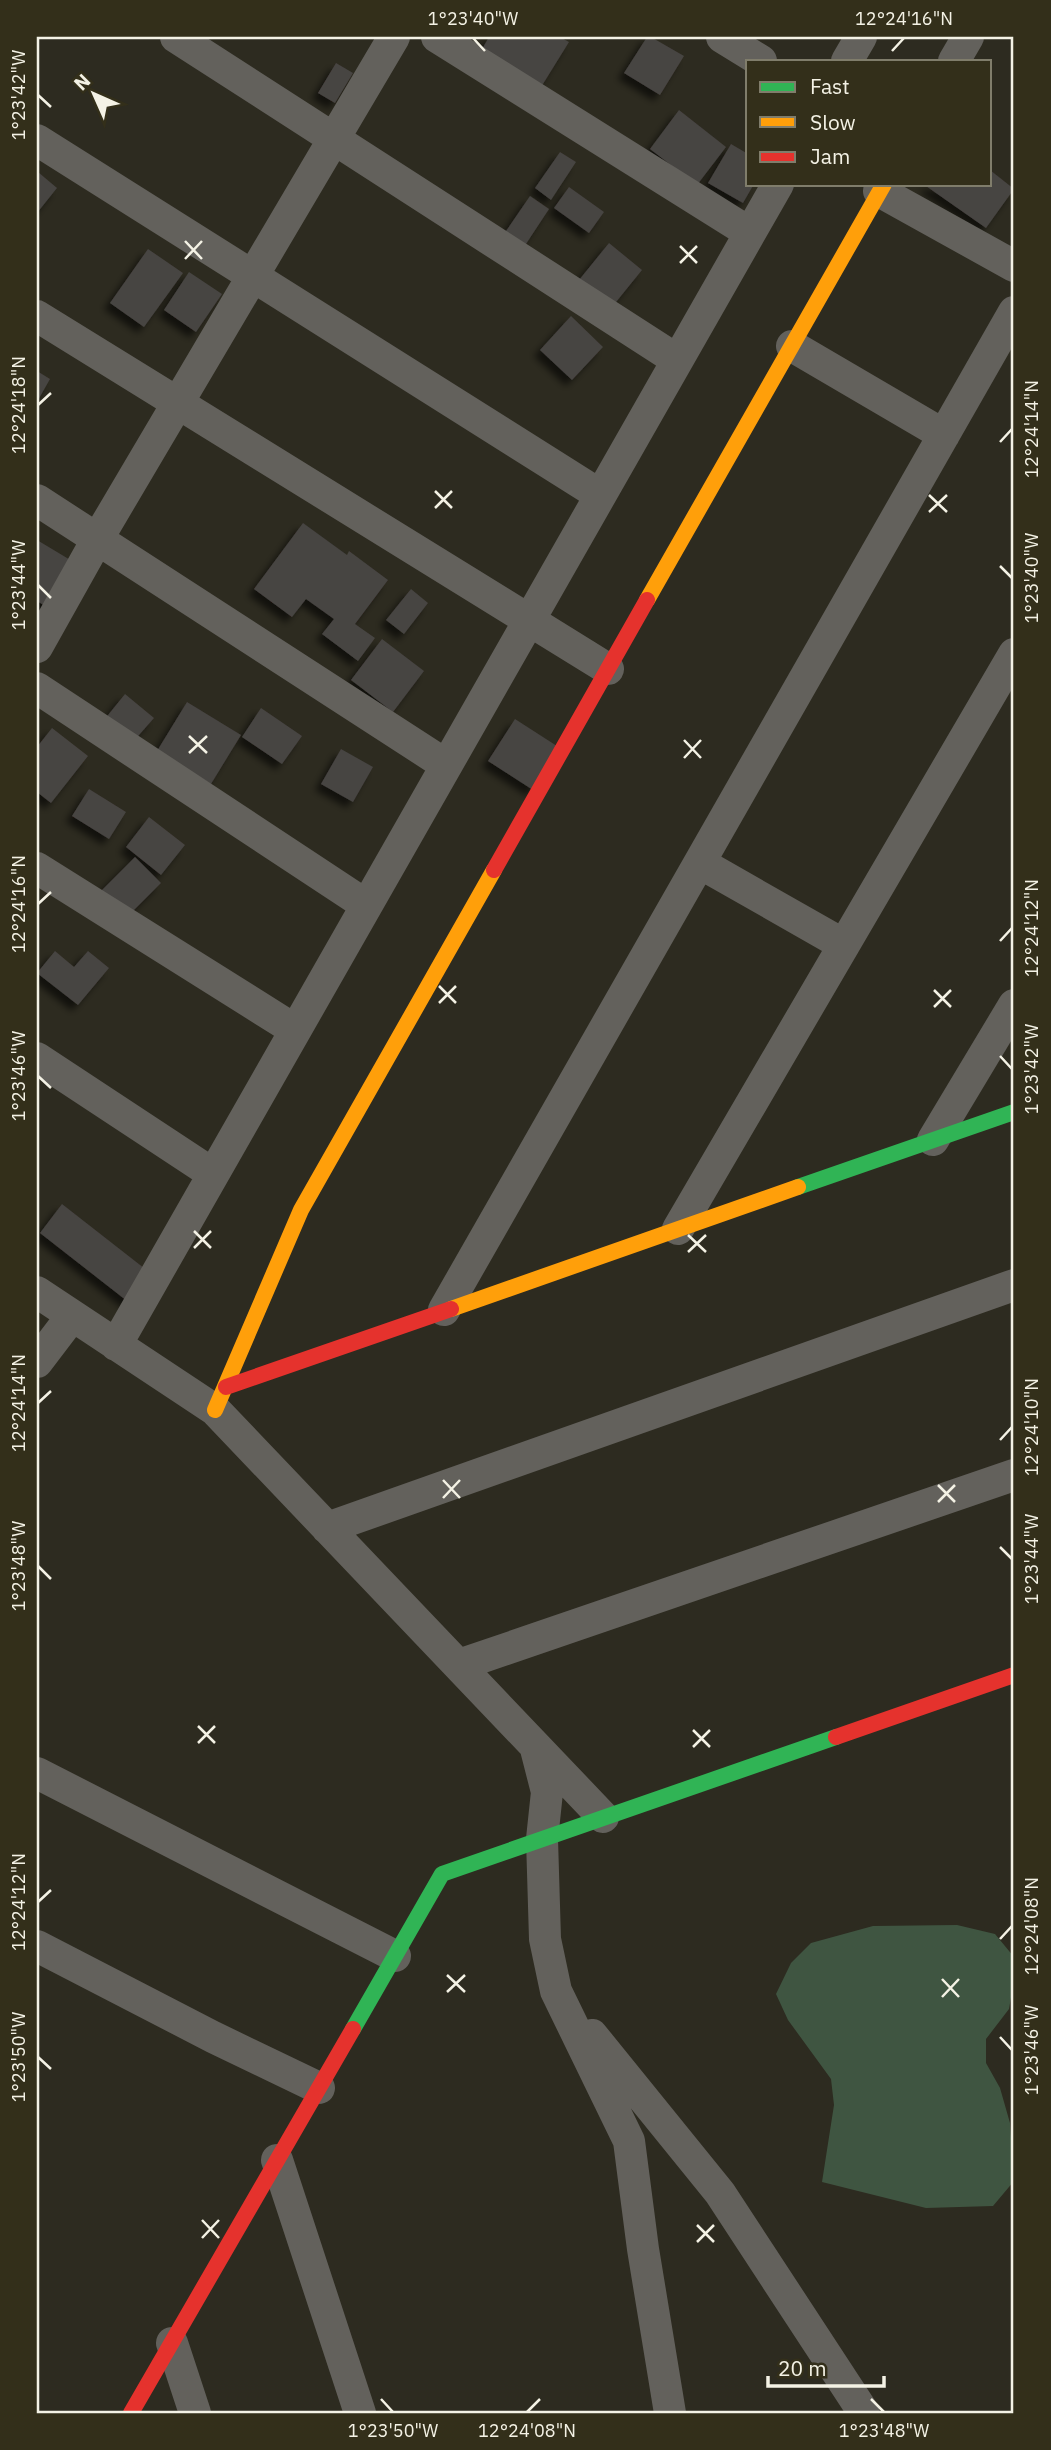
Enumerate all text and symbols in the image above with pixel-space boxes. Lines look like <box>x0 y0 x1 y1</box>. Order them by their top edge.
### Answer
text: 1°23'40"W <box>428 7 518 30</box>
text: 12°24'16"N <box>855 7 953 30</box>
text: 1°23'42"W <box>7 50 30 140</box>
north arrow <box>60 60 130 130</box>
legend <box>746 60 992 186</box>
text: N <box>69 69 95 95</box>
text: Fast <box>810 72 850 100</box>
text: Slow <box>810 108 856 136</box>
text: Jam <box>810 142 850 170</box>
text: 12°24'18"N <box>7 356 30 454</box>
text: 12°24'14"N <box>1020 380 1043 478</box>
text: 1°23'40"W <box>1020 533 1043 623</box>
text: 1°23'44"W <box>7 540 30 630</box>
text: 12°24'16"N <box>7 855 30 953</box>
text: 12°24'12"N <box>1020 879 1043 977</box>
text: 1°23'42"W <box>1020 1024 1043 1114</box>
text: 1°23'46"W <box>7 1031 30 1121</box>
text: 12°24'14"N <box>7 1354 30 1452</box>
text: 12°24'10"N <box>1020 1378 1043 1476</box>
text: 1°23'44"W <box>1020 1514 1043 1604</box>
text: 1°23'48"W <box>7 1521 30 1611</box>
text: 12°24'12"N <box>7 1853 30 1951</box>
text: 12°24'08"N <box>1020 1877 1043 1975</box>
text: 1°23'46"W <box>1020 2005 1043 2095</box>
text: 1°23'50"W <box>7 2012 30 2102</box>
scale bar <box>768 2345 883 2389</box>
text: 20 m <box>778 2354 827 2382</box>
text: 1°23'50"W <box>348 2419 438 2442</box>
text: 12°24'08"N <box>478 2419 576 2442</box>
text: 1°23'48"W <box>839 2419 929 2442</box>

